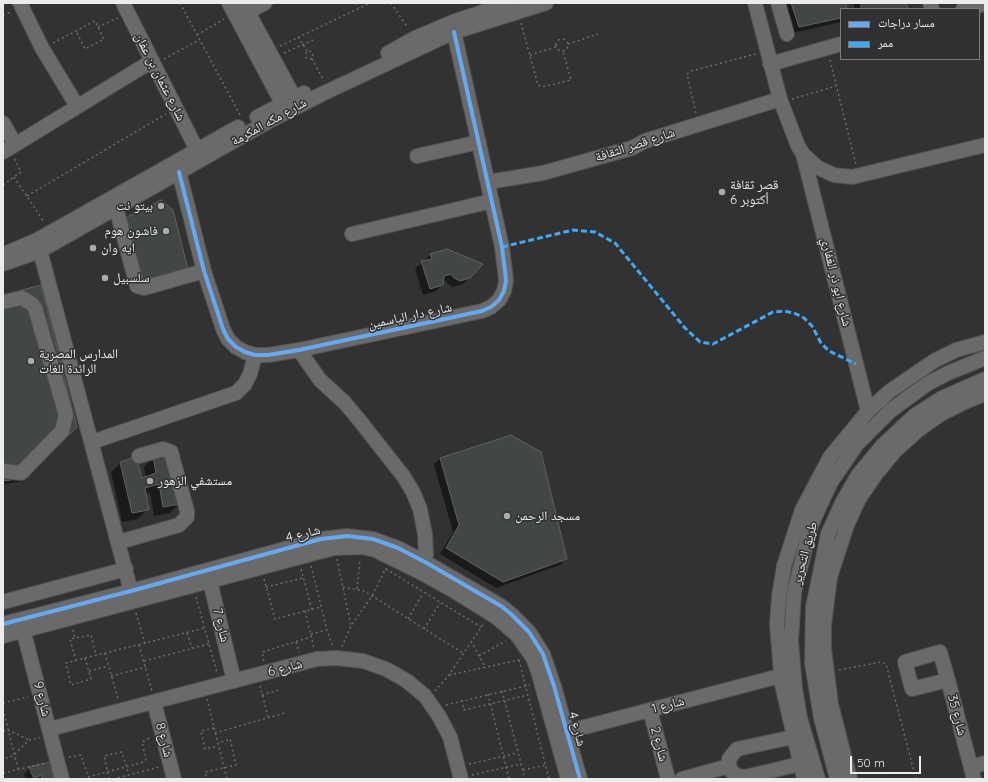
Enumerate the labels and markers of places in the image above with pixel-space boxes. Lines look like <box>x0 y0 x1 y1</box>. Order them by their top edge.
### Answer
place label: قصر ثقافة 6 أكتوبر <box>730 177 778 208</box>
marker: قصر ثقافة 6 أكتوبر <box>717 187 727 197</box>
place label: بيتو نت <box>116 198 153 214</box>
marker: بيتو نت <box>156 201 166 211</box>
place label: فاشون هوم <box>104 223 158 239</box>
marker: فاشون هوم <box>161 226 171 236</box>
place label: ايه وان <box>101 240 135 256</box>
marker: ايه وان <box>88 243 98 253</box>
place label: سلسبيل <box>113 270 150 286</box>
marker: سلسبيل <box>100 273 110 283</box>
place label: المدارس المصرية الرائدة للغات <box>39 346 118 377</box>
marker: المدارس المصرية الرائدة للغات <box>26 356 36 366</box>
place label: مستشفي الزهور <box>158 473 232 489</box>
marker: مستشفي الزهور <box>145 476 155 486</box>
place label: مسجد الرحمن <box>515 508 580 524</box>
marker: مسجد الرحمن <box>502 511 512 521</box>

